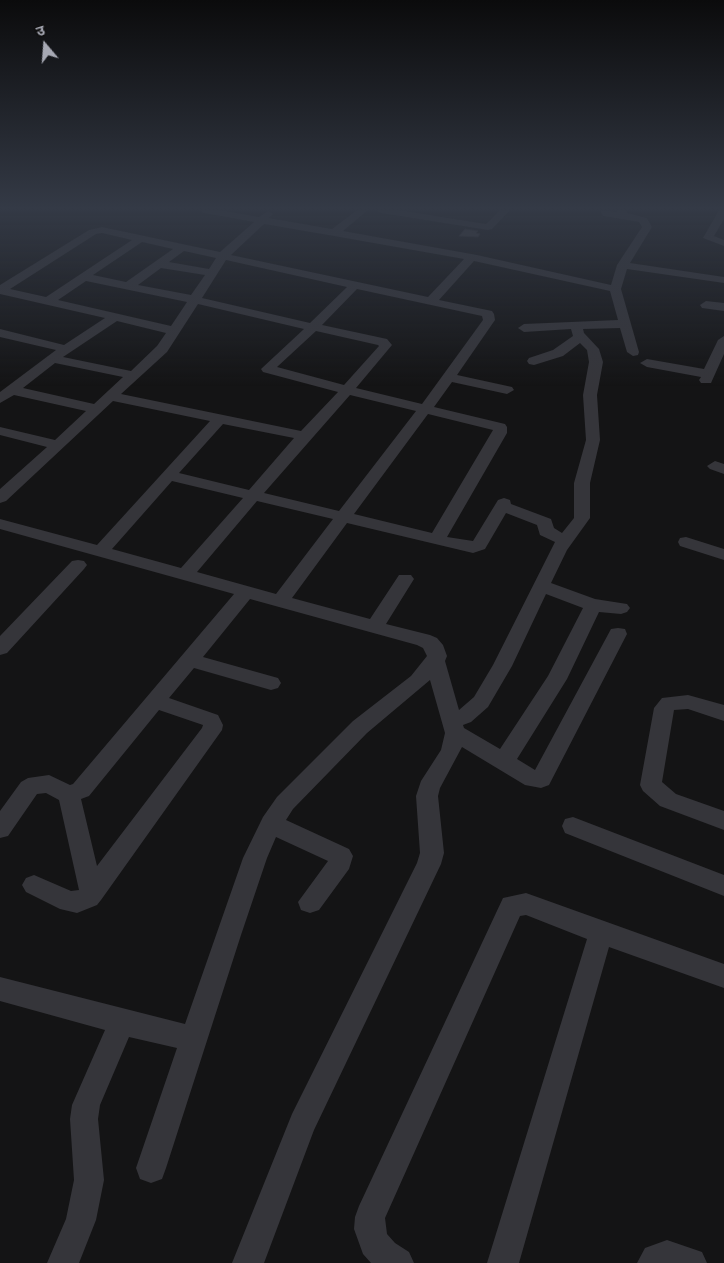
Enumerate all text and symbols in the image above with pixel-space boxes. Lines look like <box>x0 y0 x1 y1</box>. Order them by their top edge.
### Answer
north arrow <box>20 20 70 70</box>
text: उ <box>34 22 47 40</box>

